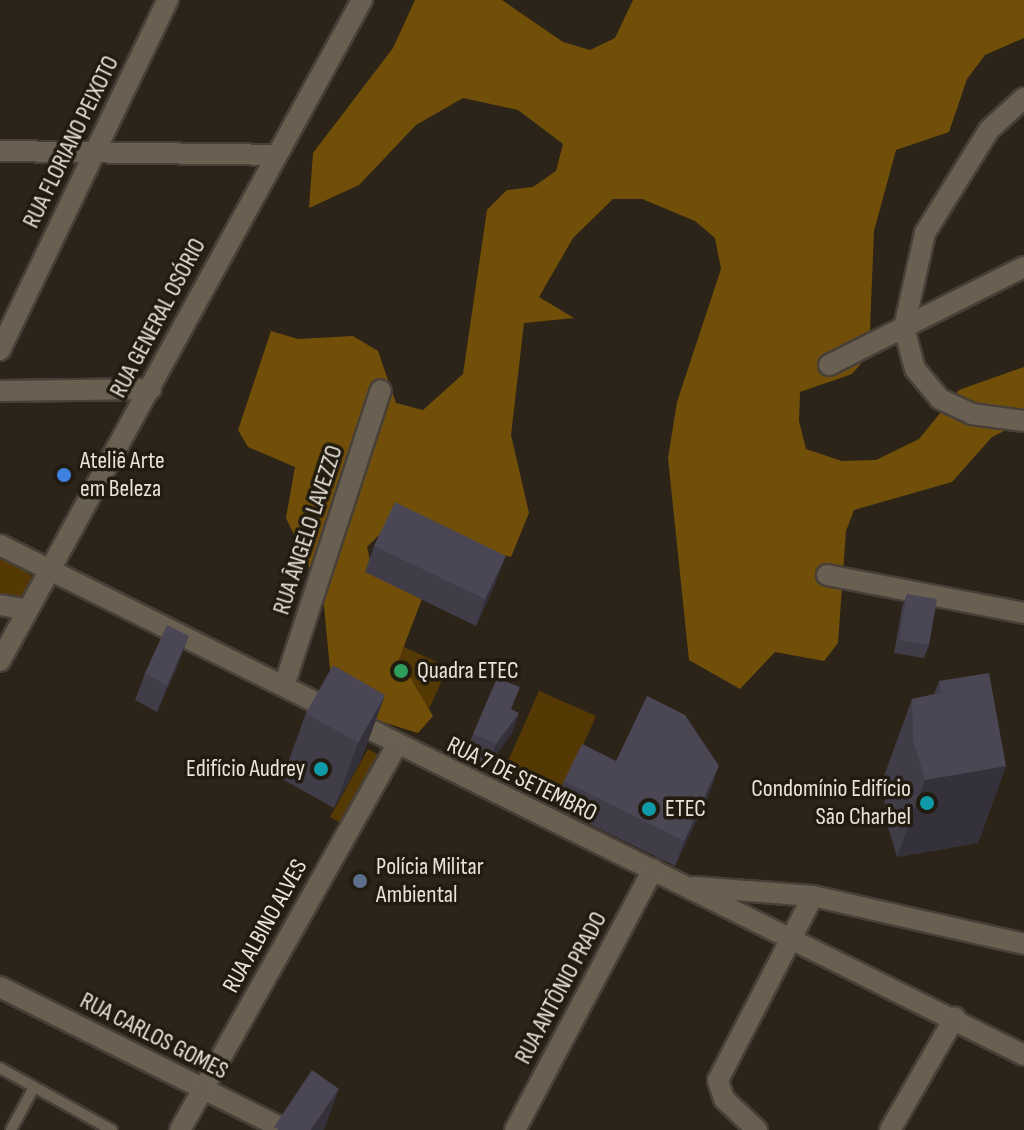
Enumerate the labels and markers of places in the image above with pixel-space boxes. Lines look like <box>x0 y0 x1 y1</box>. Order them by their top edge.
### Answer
place label: Ateliê Arte em Beleza <box>80 447 165 503</box>
marker: Ateliê Arte em Beleza <box>55 466 73 484</box>
place label: Quadra ETEC <box>417 657 519 685</box>
marker: Quadra ETEC <box>392 662 410 680</box>
place label: Edifício Audrey <box>186 755 305 783</box>
marker: Edifício Audrey <box>312 760 330 778</box>
place label: Condomínio Edifício São Charbel <box>751 775 911 831</box>
marker: Condomínio Edifício São Charbel <box>918 794 936 812</box>
place label: ETEC <box>665 795 706 823</box>
marker: ETEC <box>640 800 658 818</box>
place label: Polícia Militar Ambiental <box>376 853 484 909</box>
marker: Polícia Militar Ambiental <box>351 872 369 890</box>

